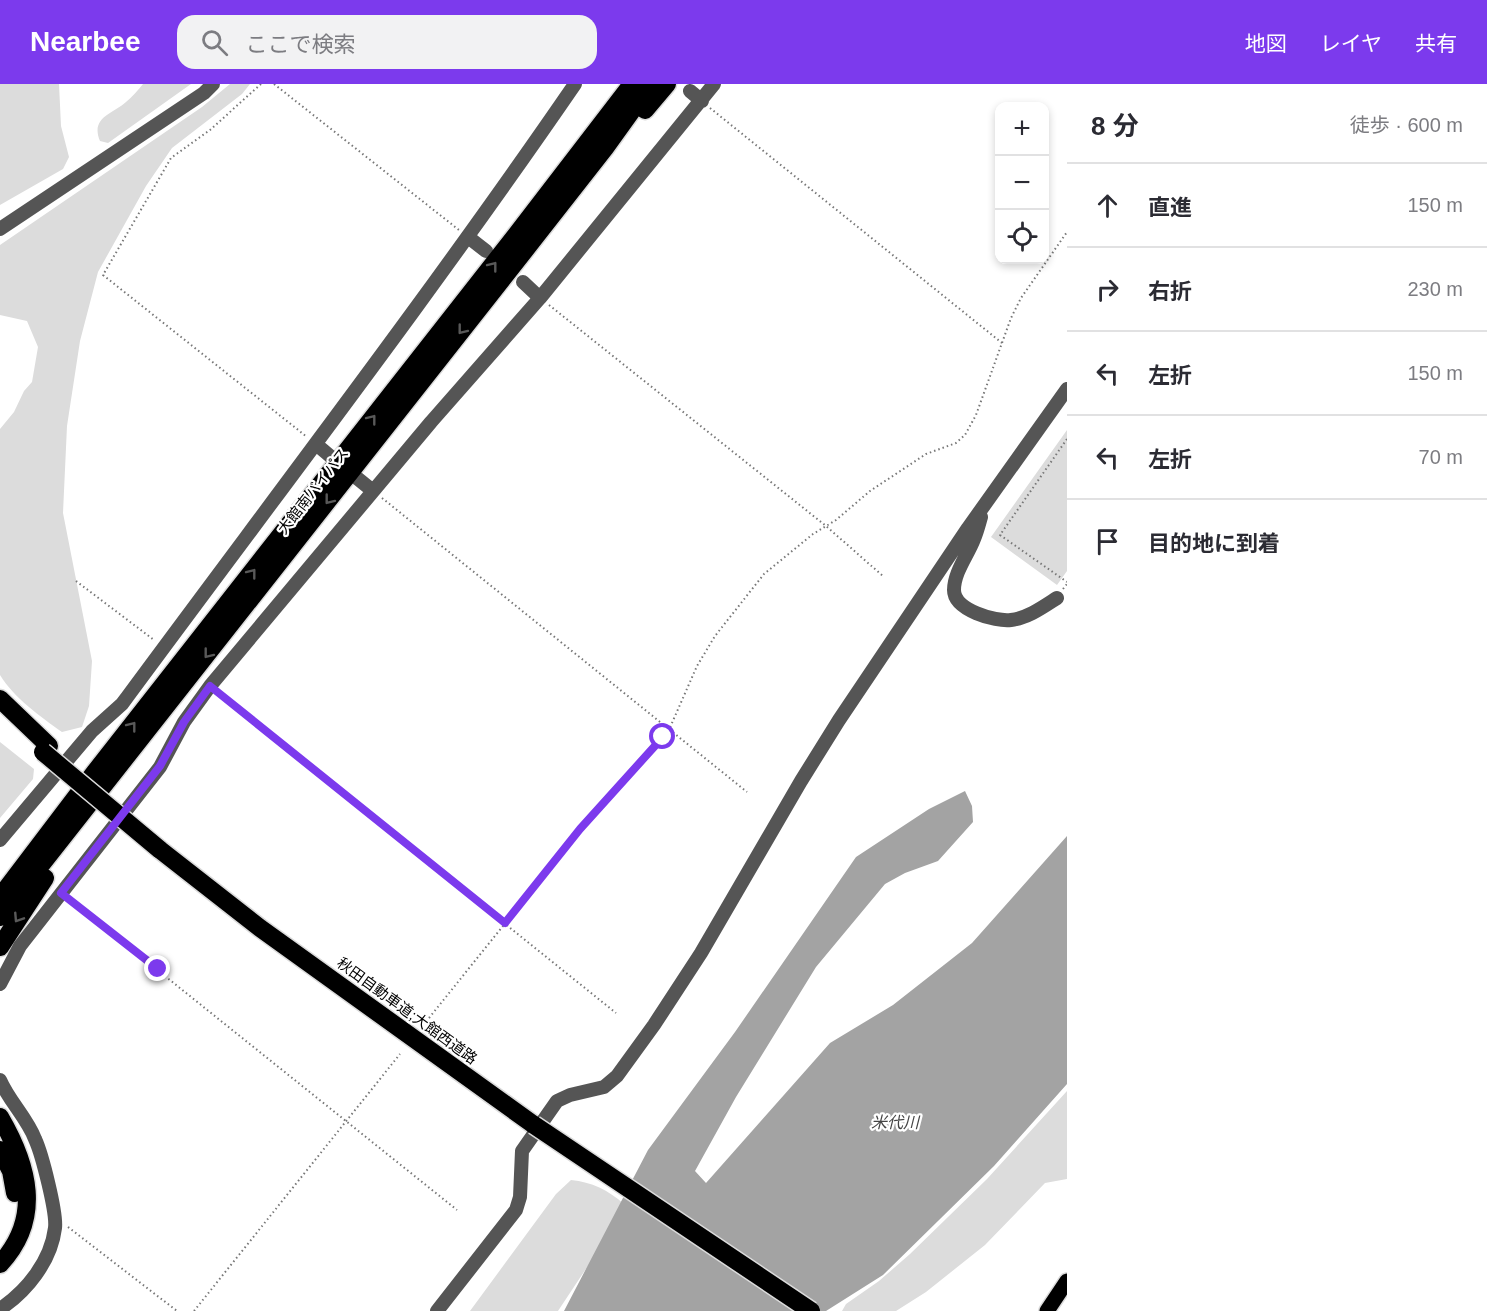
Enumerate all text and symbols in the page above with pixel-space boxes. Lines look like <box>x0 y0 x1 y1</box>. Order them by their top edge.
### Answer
search box <box>177 15 597 69</box>
text: Nearbee <box>30 26 141 57</box>
icon: search <box>198 26 231 59</box>
text: ここで検索 <box>246 32 356 57</box>
text: 地図 <box>1245 32 1287 55</box>
text: レイヤ <box>1320 32 1382 55</box>
text: 共有 <box>1415 32 1457 55</box>
map controls <box>995 102 1049 264</box>
button: + <box>995 102 1049 156</box>
text: 8 分 <box>1091 111 1139 141</box>
text: 徒歩 · 600 m <box>1350 114 1463 136</box>
button: − <box>995 156 1049 210</box>
icon: ahead <box>1091 189 1124 222</box>
text: 150 m <box>1407 194 1463 216</box>
text: 直進 <box>1148 195 1192 220</box>
button: locate <box>995 210 1049 264</box>
one-way arrow <box>485 261 496 272</box>
icon: right <box>1091 273 1124 306</box>
text: 230 m <box>1407 278 1463 300</box>
text: 右折 <box>1148 279 1192 304</box>
one-way arrow <box>459 324 470 335</box>
icon: left <box>1091 357 1124 390</box>
text: 150 m <box>1407 362 1463 384</box>
text: 左折 <box>1148 363 1192 388</box>
one-way arrow <box>365 415 376 426</box>
icon: left <box>1091 441 1124 474</box>
street label: 大館南バイパス <box>274 444 352 537</box>
text: 70 m <box>1419 446 1463 468</box>
text: 左折 <box>1148 447 1192 472</box>
one-way arrow <box>325 494 336 505</box>
icon: arrive <box>1091 525 1124 558</box>
text: 目的地に到着 <box>1148 531 1280 556</box>
one-way arrow <box>245 568 256 579</box>
one-way arrow <box>205 647 216 658</box>
one-way arrow <box>124 722 135 733</box>
route start <box>649 723 675 749</box>
one-way arrow <box>14 911 25 922</box>
street label: 秋田自動車道;大館西道路 <box>334 954 481 1067</box>
route end <box>144 955 170 981</box>
water label: 米代川 <box>871 1114 921 1131</box>

